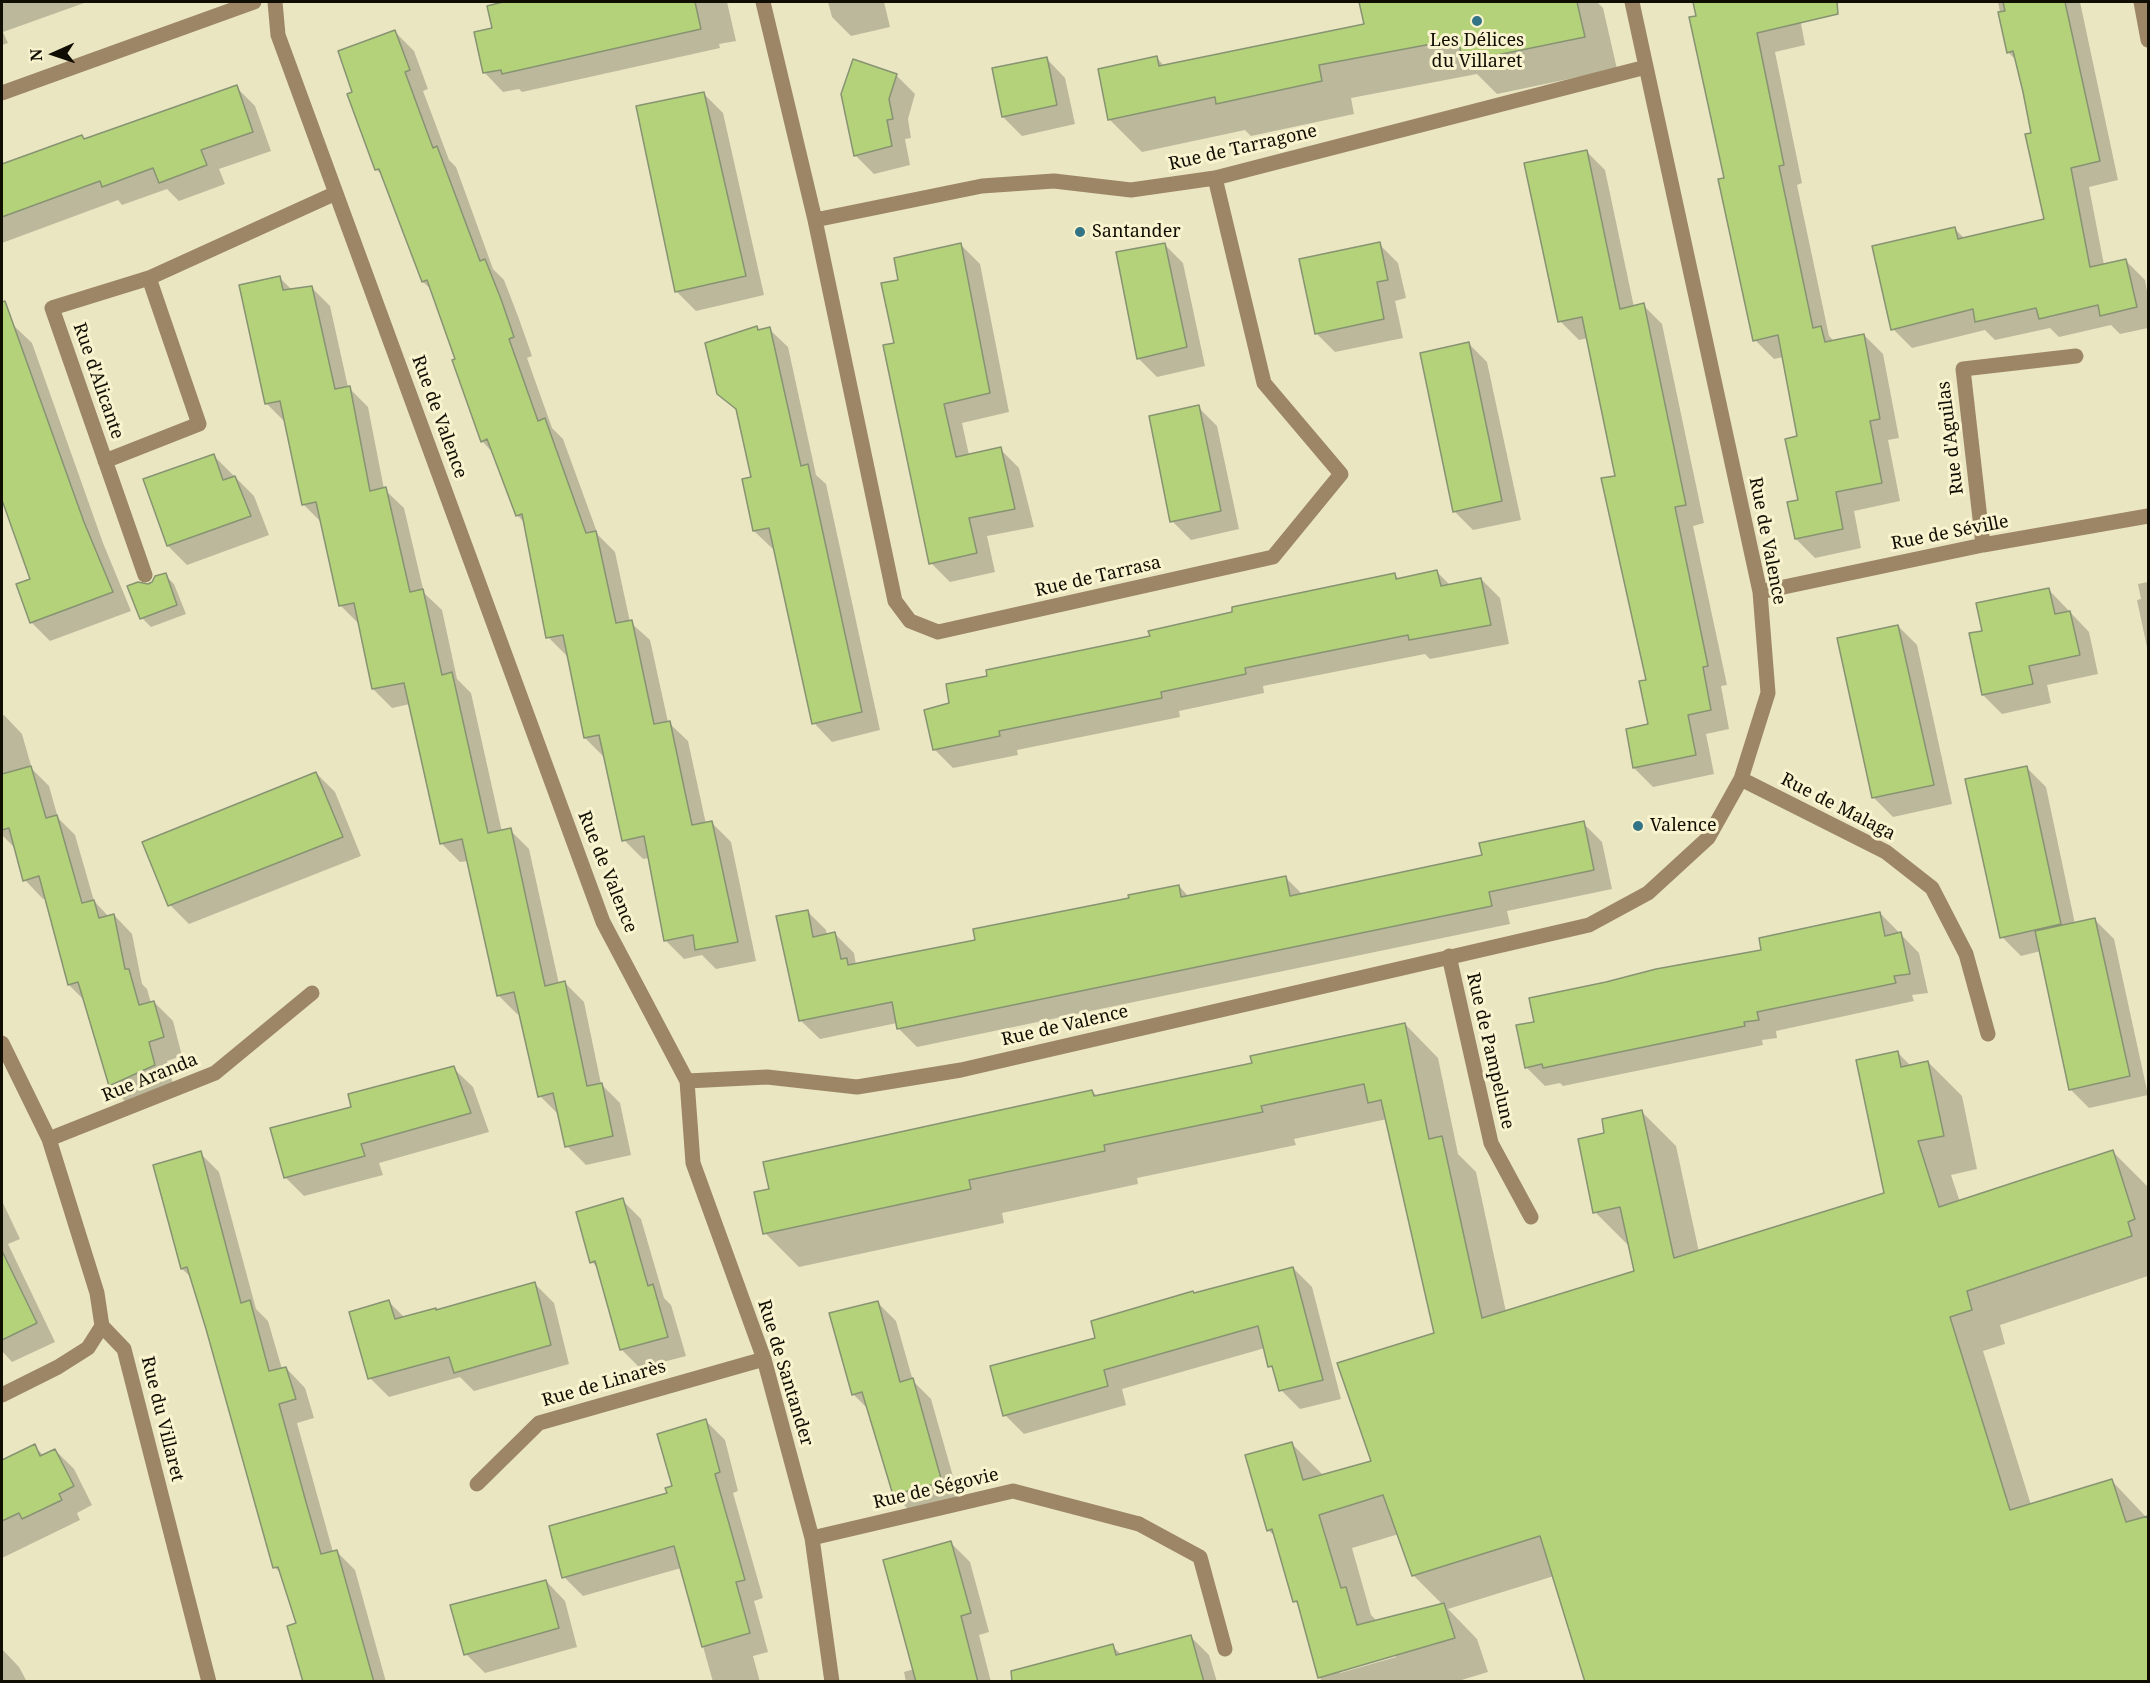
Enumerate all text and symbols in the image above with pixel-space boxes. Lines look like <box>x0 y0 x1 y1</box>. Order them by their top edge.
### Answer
marker: Les Délices du Villaret <box>1470 14 1484 28</box>
north arrow <box>24 24 84 84</box>
place label: Les Délices du Villaret <box>1430 30 1524 72</box>
text: N <box>25 48 47 62</box>
street label: Rue de Tarragone <box>1167 120 1319 176</box>
place label: Santander <box>1092 221 1181 243</box>
marker: Santander <box>1073 225 1087 239</box>
street label: Rue d'Alicante <box>68 320 128 442</box>
street label: Rue de Valence <box>407 352 471 482</box>
street label: Rue d'Aguilas <box>1933 380 1969 496</box>
street label: Rue de Valence <box>1744 475 1790 607</box>
street label: Rue de Séville <box>1889 511 2011 555</box>
street label: Rue de Tarrasa <box>1033 552 1163 602</box>
street label: Rue de Malaga <box>1777 769 1899 845</box>
street label: Rue de Valence <box>573 808 641 936</box>
place label: Valence <box>1650 815 1717 837</box>
marker: Valence <box>1631 819 1645 833</box>
street label: Rue de Pampelune <box>1461 971 1519 1131</box>
street label: Rue de Valence <box>1000 1001 1130 1051</box>
street label: Rue Aranda <box>99 1049 201 1107</box>
street label: Rue de Santander <box>752 1297 818 1449</box>
street label: Rue du Villaret <box>136 1354 188 1484</box>
street label: Rue de Linarès <box>540 1356 668 1412</box>
street label: Rue de Ségovie <box>871 1464 1001 1514</box>

